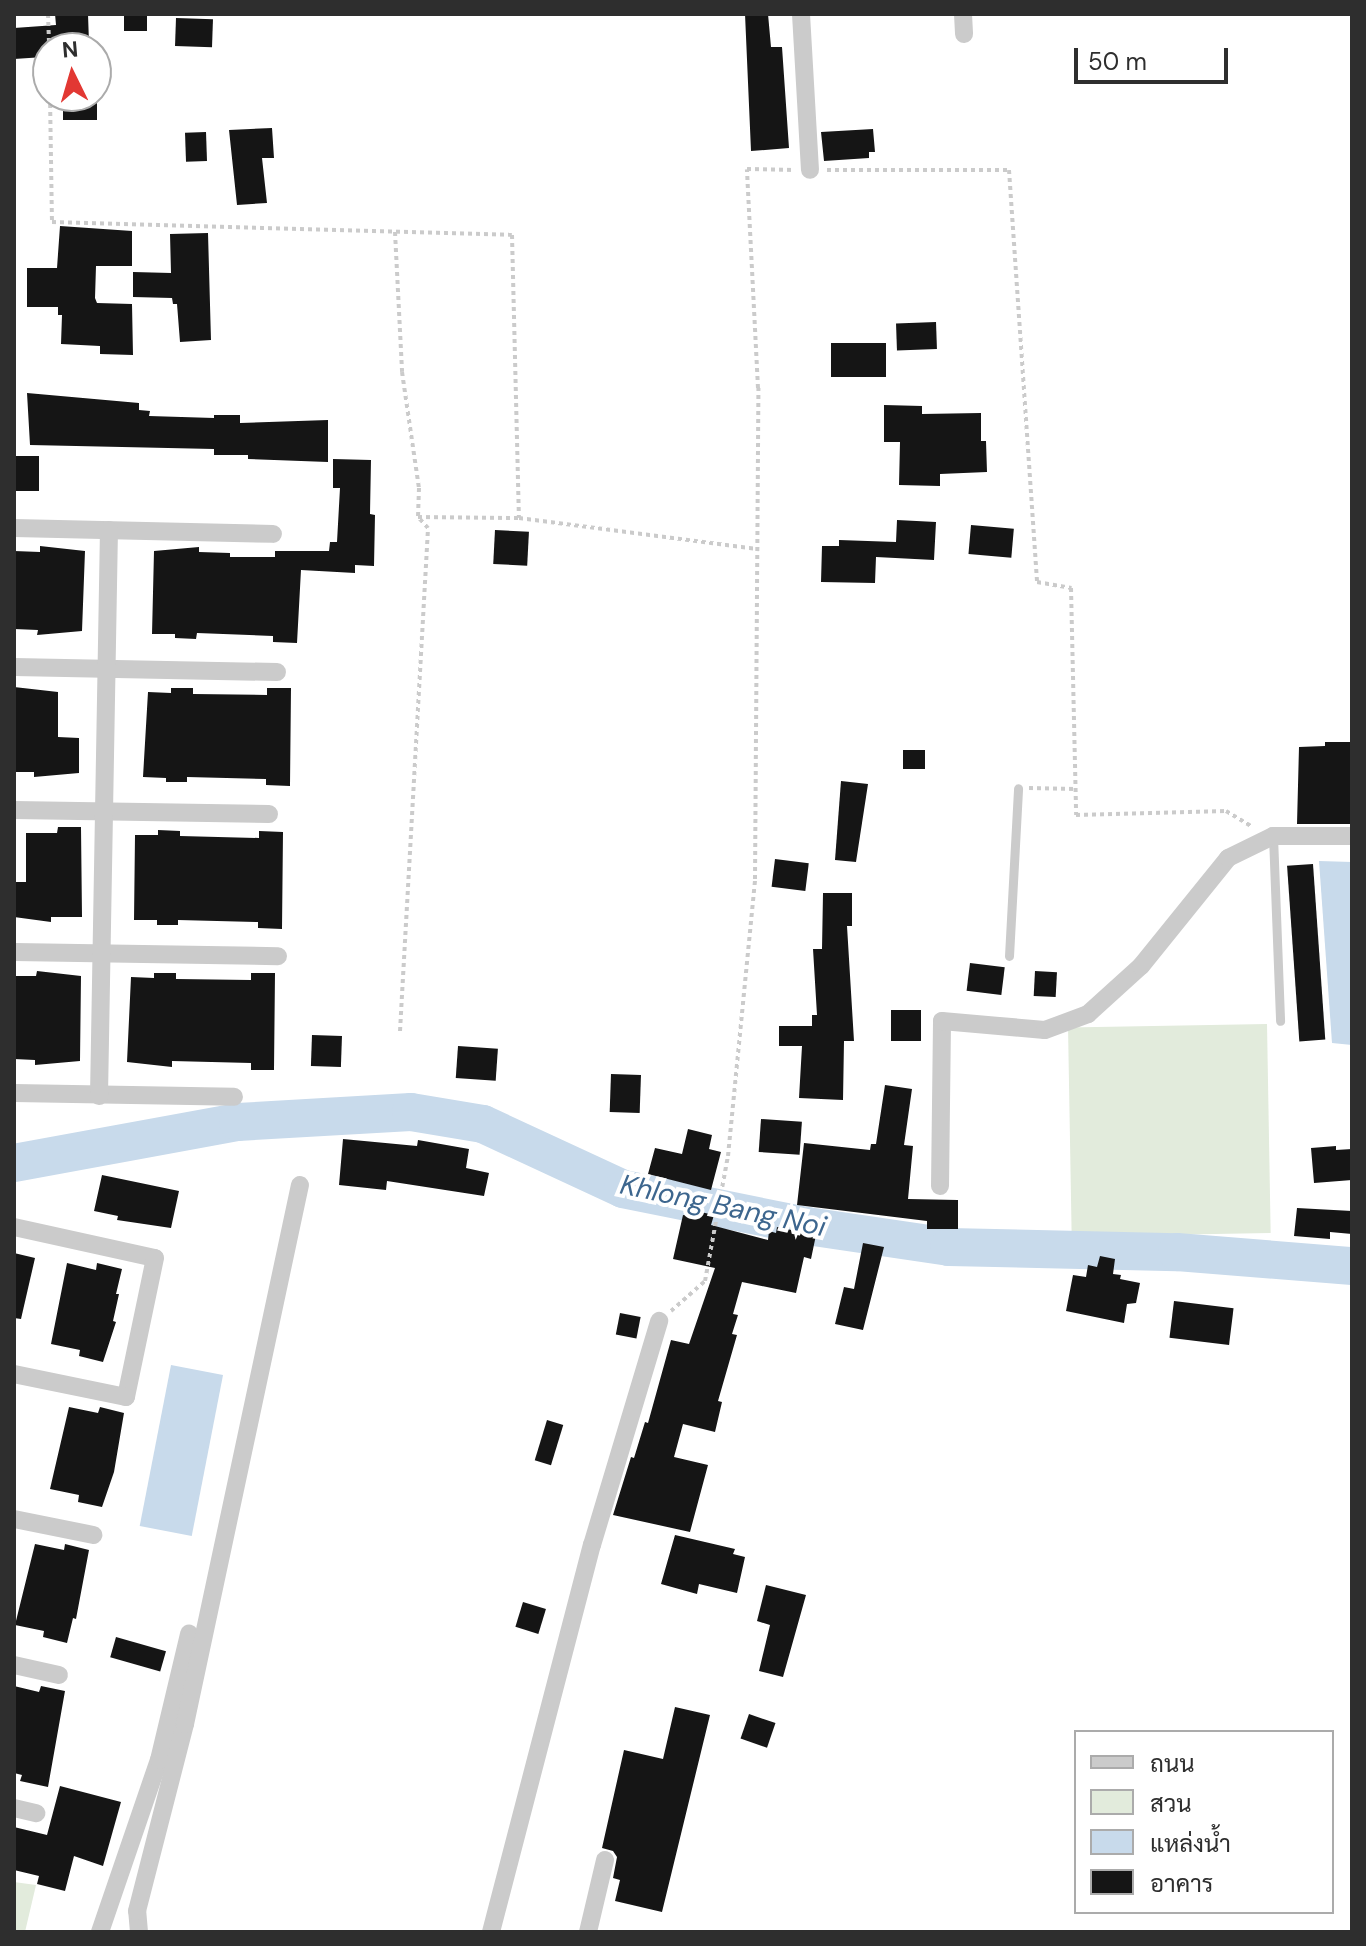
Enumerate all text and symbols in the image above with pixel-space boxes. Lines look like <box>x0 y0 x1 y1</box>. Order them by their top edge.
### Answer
north arrow <box>32 32 112 112</box>
scale bar <box>1078 32 1232 82</box>
text: N <box>61 34 79 65</box>
text: 50 m <box>1088 46 1147 77</box>
water label: Khlong Bang Noi <box>617 1168 829 1244</box>
legend <box>1074 1730 1334 1914</box>
text: ถนน <box>1150 1748 1195 1779</box>
text: สวน <box>1150 1788 1192 1819</box>
text: แหล่งน้ำ <box>1150 1828 1231 1859</box>
text: อาคาร <box>1150 1868 1213 1899</box>

